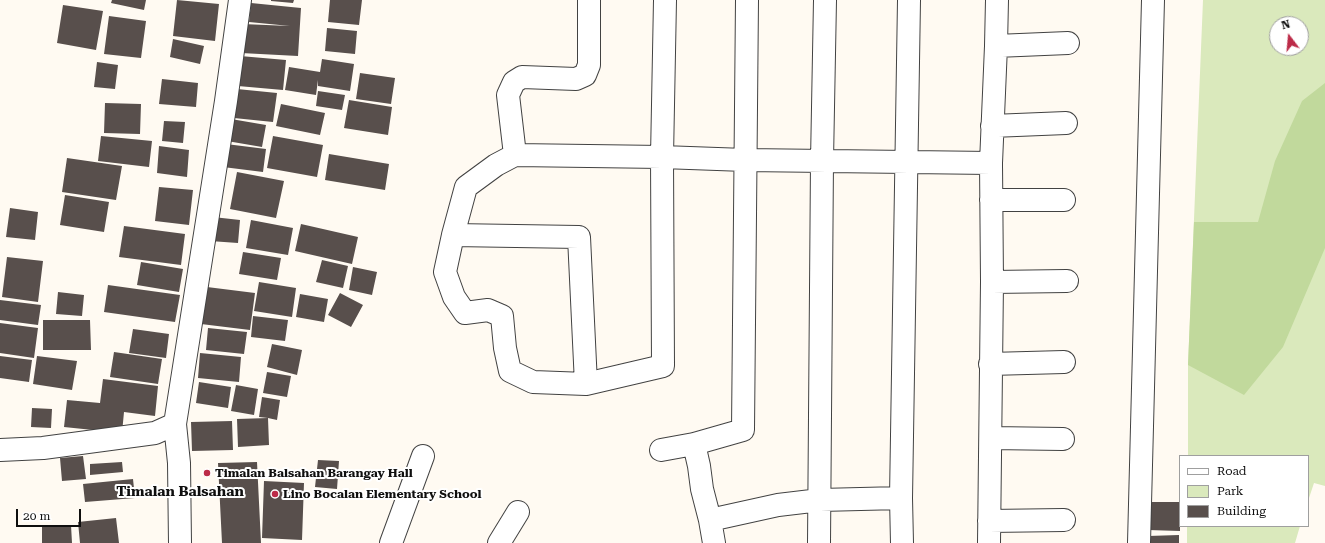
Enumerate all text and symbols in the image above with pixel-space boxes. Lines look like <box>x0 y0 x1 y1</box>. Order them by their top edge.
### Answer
north arrow <box>1269 16 1309 56</box>
text: N <box>1280 18 1292 32</box>
legend <box>1179 455 1309 527</box>
text: Road <box>1217 464 1246 478</box>
place label: Timalan Balsahan Barangay Hall <box>215 466 413 480</box>
marker: Timalan Balsahan Barangay Hall <box>202 468 212 478</box>
district label: Timalan Balsahan <box>116 484 244 500</box>
text: Park <box>1217 484 1243 498</box>
place label: Lino Bocalan Elementary School <box>283 487 481 501</box>
marker: Lino Bocalan Elementary School <box>270 489 280 499</box>
scale bar <box>18 501 83 527</box>
text: Building <box>1217 504 1266 518</box>
text: 20 m <box>23 509 50 523</box>

